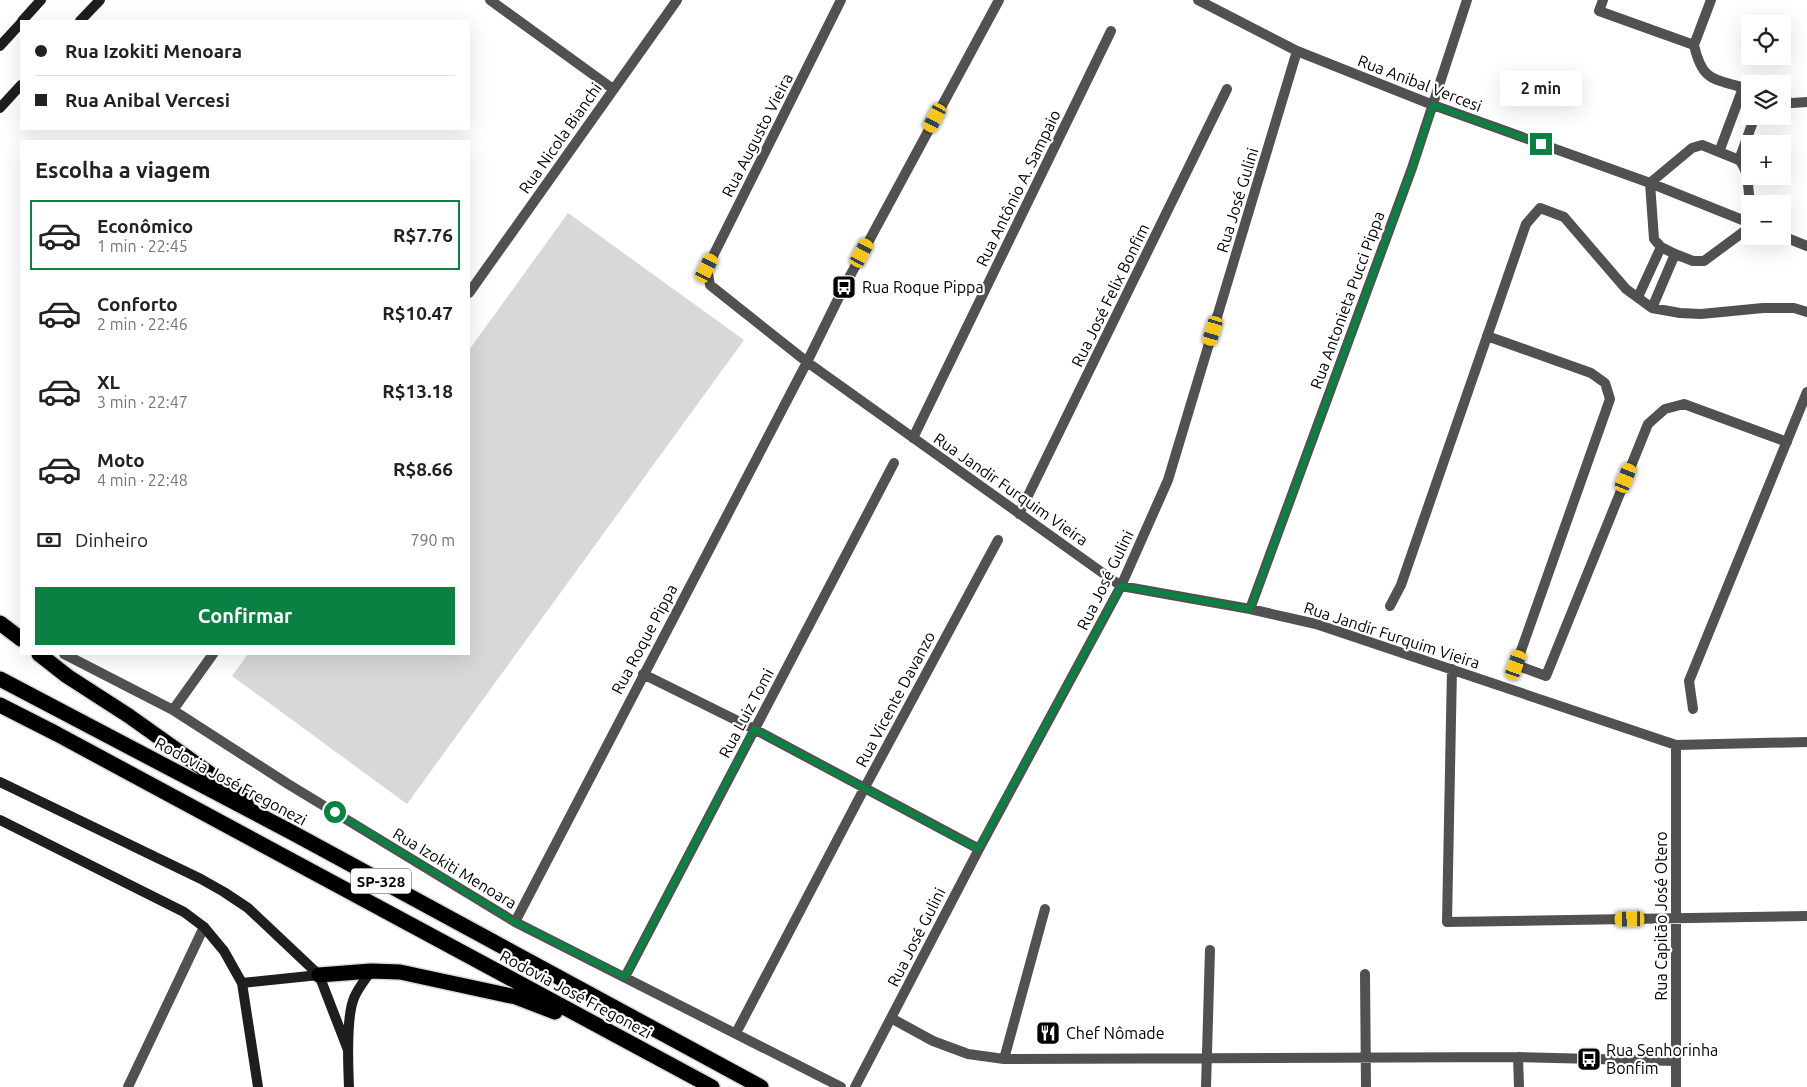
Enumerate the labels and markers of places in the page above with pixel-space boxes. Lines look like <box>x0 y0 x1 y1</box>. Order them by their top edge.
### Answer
bus stop icon: Rua Roque Pippa <box>831 274 857 300</box>
place label: Rua Roque Pippa <box>862 278 984 296</box>
restaurant icon: Chef Nômade <box>1035 1020 1061 1046</box>
place label: Chef Nômade <box>1066 1024 1165 1042</box>
place label: Rua Senhorinha Bonfim <box>1606 1041 1718 1077</box>
bus stop icon: Rua Senhorinha Bonfim <box>1576 1046 1602 1072</box>

